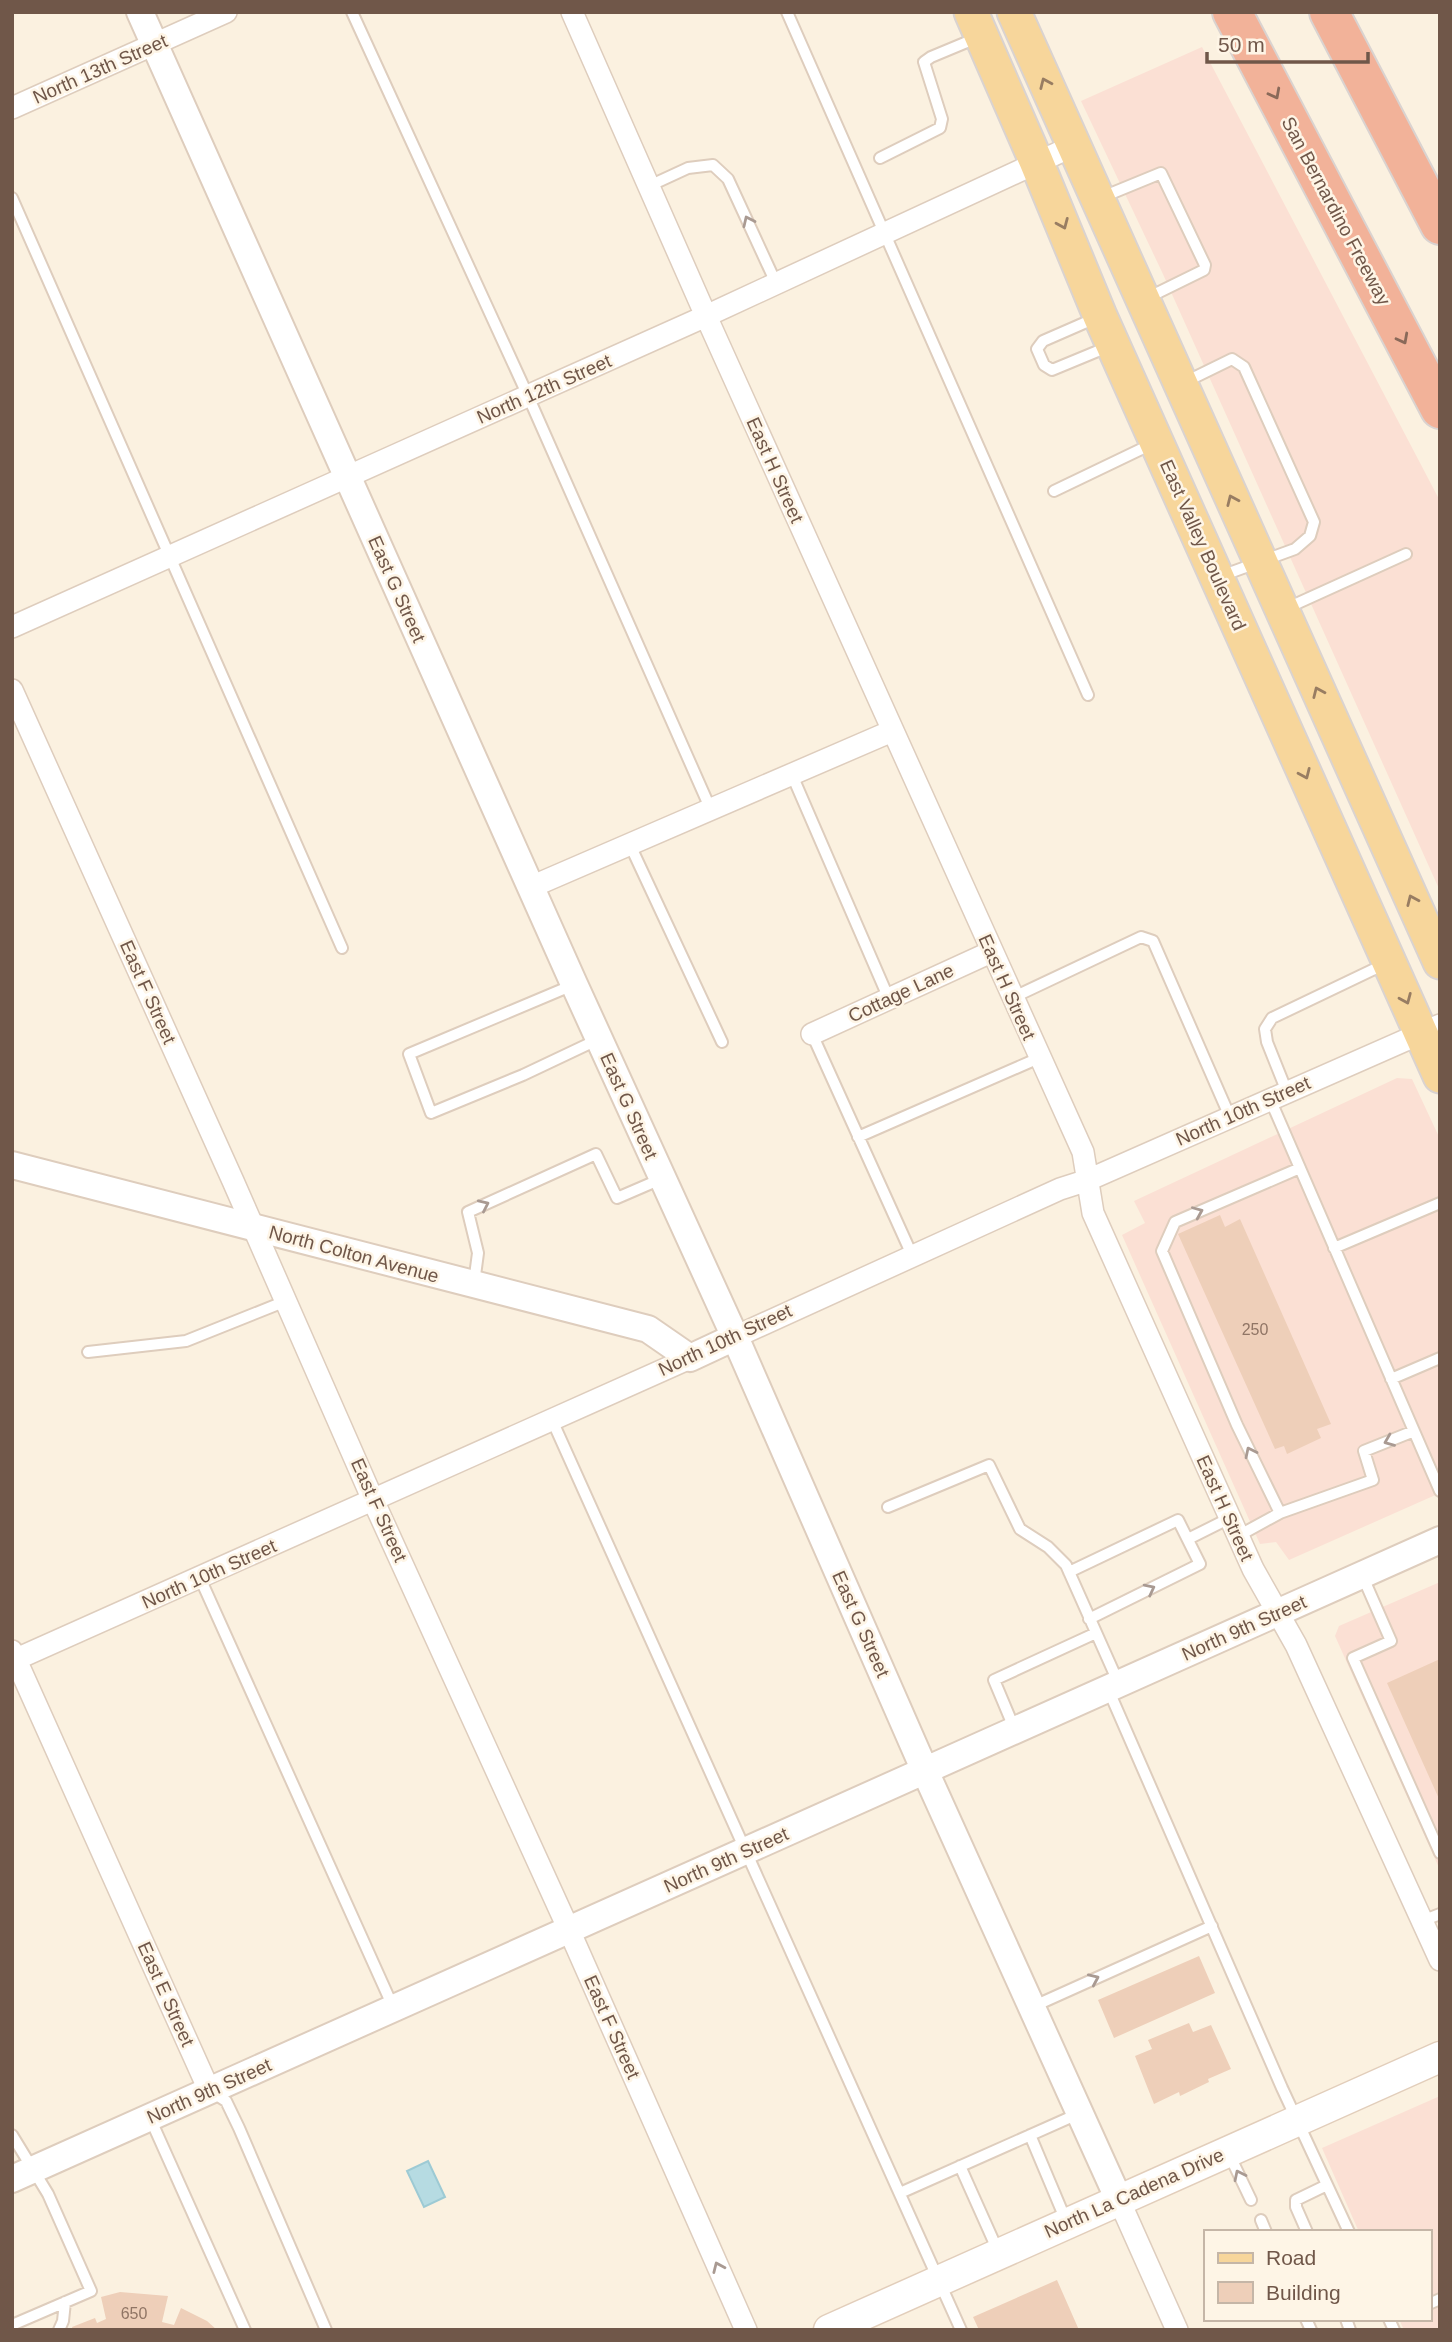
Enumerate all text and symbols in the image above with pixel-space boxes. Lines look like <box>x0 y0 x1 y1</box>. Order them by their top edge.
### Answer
scale bar <box>1207 21 1368 65</box>
street label: North 13th Street <box>30 30 171 108</box>
text: 50 m <box>1218 33 1265 56</box>
one-way arrow <box>1040 78 1054 90</box>
one-way arrow <box>1267 87 1280 100</box>
street label: San Bernardino Freeway <box>1277 113 1395 309</box>
one-way arrow <box>742 215 756 228</box>
one-way arrow <box>1054 218 1068 230</box>
one-way arrow <box>1395 332 1408 345</box>
street label: North 12th Street <box>474 350 615 428</box>
street label: East H Street <box>742 414 808 527</box>
street label: East Valley Boulevard <box>1156 456 1250 634</box>
one-way arrow <box>1226 495 1240 508</box>
street label: East G Street <box>364 533 430 646</box>
one-way arrow <box>1312 687 1326 700</box>
one-way arrow <box>1297 767 1311 779</box>
one-way arrow <box>1406 895 1420 907</box>
street label: East H Street <box>974 931 1040 1044</box>
street label: East F Street <box>116 937 180 1048</box>
street label: Cottage Lane <box>845 959 957 1027</box>
one-way arrow <box>1398 992 1412 1004</box>
street label: East G Street <box>596 1050 662 1163</box>
street label: North 10th Street <box>1173 1072 1314 1150</box>
one-way arrow <box>477 1199 489 1213</box>
one-way arrow <box>1191 1206 1204 1220</box>
street label: North Colton Avenue <box>267 1221 441 1287</box>
street label: North 10th Street <box>655 1300 796 1380</box>
house number: 250 <box>1242 1321 1268 1338</box>
one-way arrow <box>1383 1433 1395 1447</box>
one-way arrow <box>1245 1447 1259 1459</box>
street label: East H Street <box>1192 1452 1258 1565</box>
street label: East F Street <box>347 1455 411 1566</box>
street label: North 10th Street <box>139 1535 280 1613</box>
street label: East G Street <box>828 1568 894 1681</box>
one-way arrow <box>1143 1583 1155 1597</box>
street label: North 9th Street <box>1178 1591 1310 1665</box>
street label: North 9th Street <box>660 1823 792 1897</box>
street label: East E Street <box>134 1939 199 2050</box>
street label: East F Street <box>580 1972 644 2083</box>
one-way arrow <box>1087 1973 1099 1987</box>
street label: North 9th Street <box>143 2054 275 2128</box>
street label: North La Cadena Drive <box>1041 2144 1227 2242</box>
one-way arrow <box>1233 2170 1247 2183</box>
legend <box>1204 2230 1431 2321</box>
text: Road <box>1266 2246 1316 2269</box>
one-way arrow <box>712 2262 726 2275</box>
text: Building <box>1266 2281 1341 2304</box>
house number: 650 <box>121 2305 147 2322</box>

